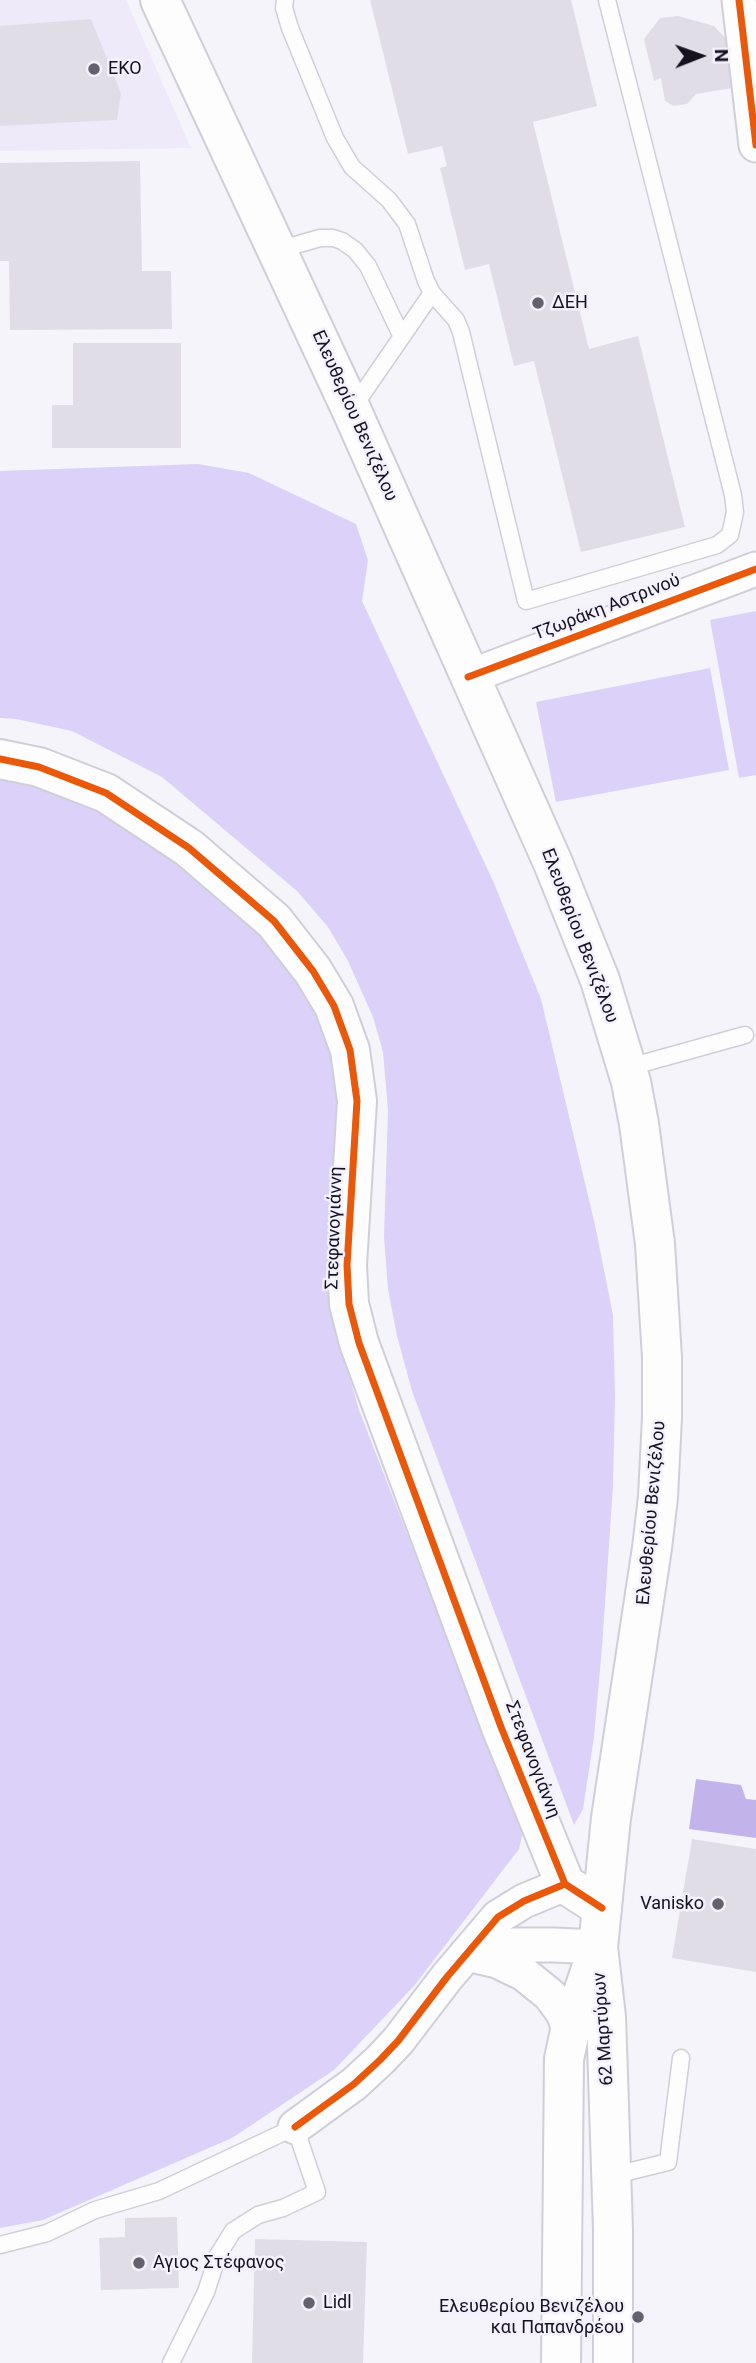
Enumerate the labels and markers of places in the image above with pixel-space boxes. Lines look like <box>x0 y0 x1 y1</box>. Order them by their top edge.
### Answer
place label: EKO <box>108 58 142 80</box>
marker: EKO <box>86 61 102 77</box>
place label: ΔΕΗ <box>552 292 588 314</box>
marker: ΔΕΗ <box>530 295 546 311</box>
place label: Vanisko <box>640 1893 704 1915</box>
marker: Vanisko <box>710 1896 726 1912</box>
place label: Αγιος Στέφανος <box>153 2252 284 2274</box>
marker: Αγιος Στέφανος <box>131 2255 147 2271</box>
place label: Lidl <box>323 2292 352 2314</box>
marker: Lidl <box>301 2295 317 2311</box>
place label: Ελευθερίου Βενιζέλου και Παπανδρέου <box>439 2296 624 2338</box>
marker: Ελευθερίου Βενιζέλου και Παπανδρέου <box>630 2309 646 2325</box>

